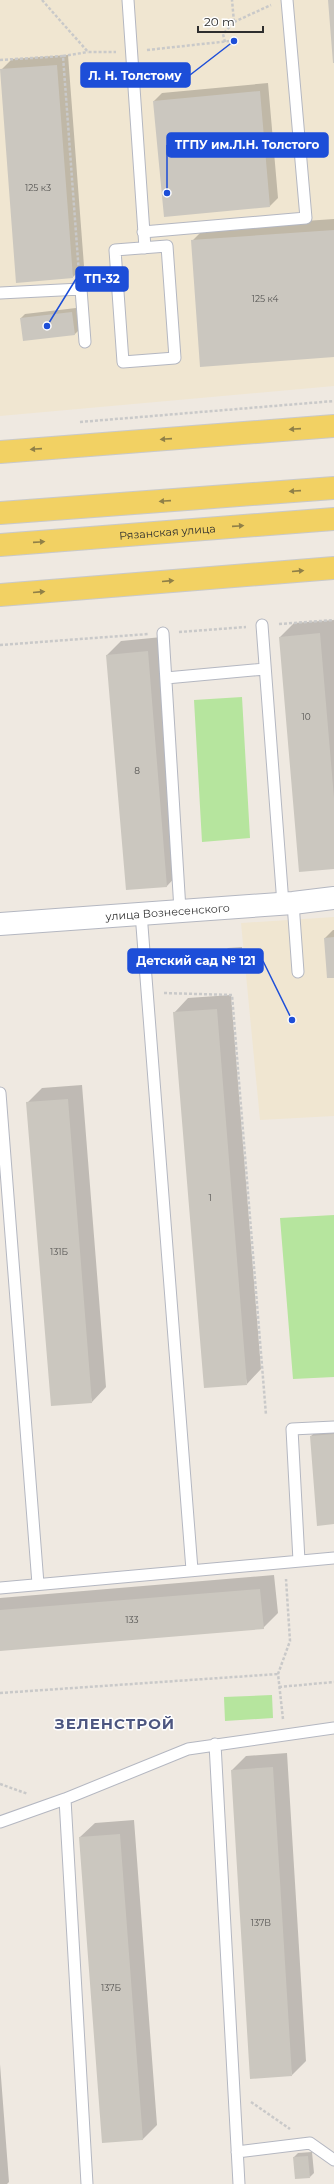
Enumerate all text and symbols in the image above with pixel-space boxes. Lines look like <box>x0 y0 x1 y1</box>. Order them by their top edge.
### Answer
scale bar <box>198 8 263 34</box>
text: 20 m <box>204 14 235 29</box>
callout: Л. Н. Толстому <box>81 63 190 87</box>
text: Л. Н. Толстому <box>88 68 182 83</box>
callout: ТГПУ им.Л.Н. Толстого <box>167 133 328 157</box>
text: ТГПУ им.Л.Н. Толстого <box>175 137 319 152</box>
house number: 125 к3 <box>25 182 51 193</box>
callout: ТП-32 <box>76 267 128 291</box>
text: ТП-32 <box>84 271 120 286</box>
house number: 125 к4 <box>252 293 278 304</box>
one-way arrow <box>289 426 301 433</box>
one-way arrow <box>159 436 172 443</box>
one-way arrow <box>30 446 42 453</box>
one-way arrow <box>289 488 301 495</box>
one-way arrow <box>159 497 171 504</box>
street label: Рязанская улица <box>119 521 216 543</box>
one-way arrow <box>232 523 244 530</box>
one-way arrow <box>33 538 45 545</box>
one-way arrow <box>292 567 304 574</box>
one-way arrow <box>162 578 174 585</box>
one-way arrow <box>33 588 45 595</box>
house number: 10 <box>301 711 311 722</box>
house number: 8 <box>134 765 140 776</box>
street label: улица Вознесенского <box>104 901 230 923</box>
callout: Детский сад № 121 <box>128 949 263 973</box>
text: Детский сад № 121 <box>136 953 256 968</box>
house number: 1 <box>208 1192 212 1203</box>
house number: 131Б <box>50 1246 69 1257</box>
house number: 133 <box>125 1614 139 1625</box>
district label: ЗЕЛЕНСТРОЙ <box>54 1714 175 1733</box>
house number: 137В <box>251 1917 271 1928</box>
house number: 137Б <box>101 1982 121 1993</box>

